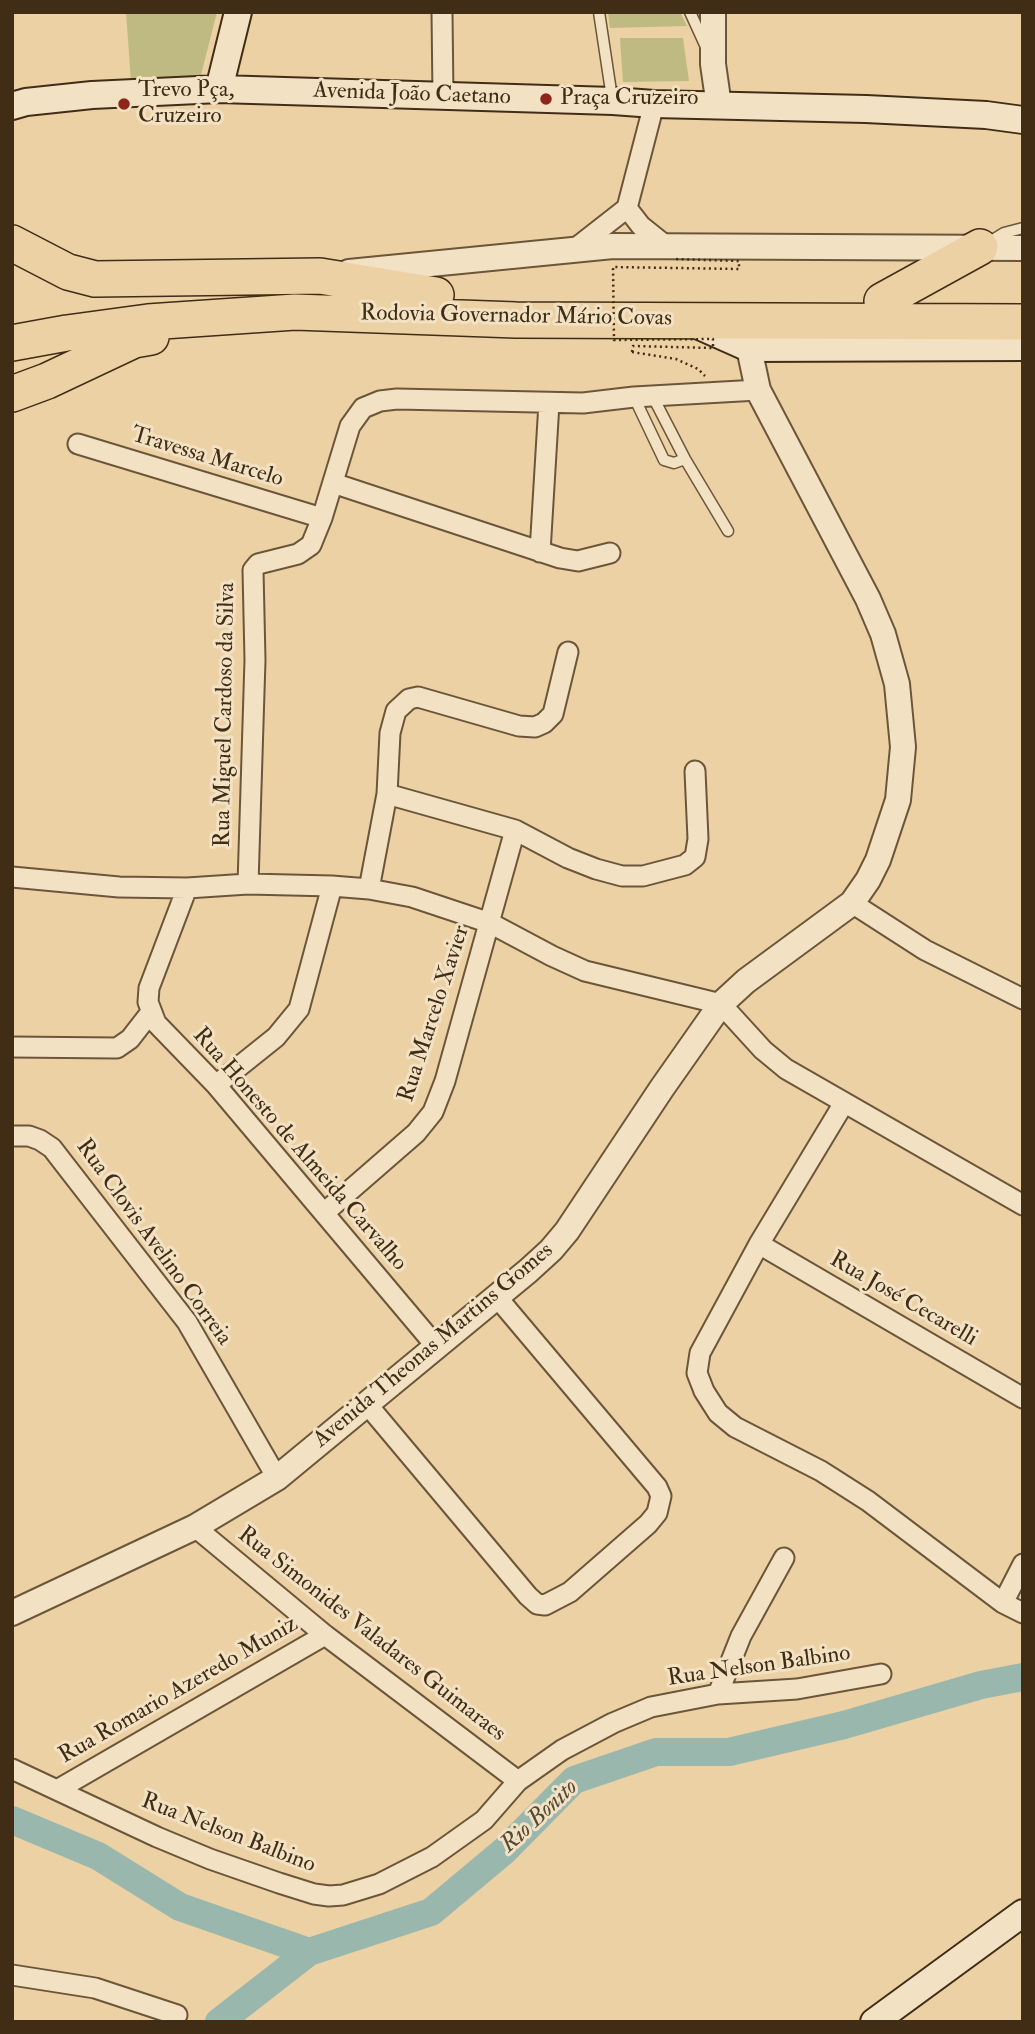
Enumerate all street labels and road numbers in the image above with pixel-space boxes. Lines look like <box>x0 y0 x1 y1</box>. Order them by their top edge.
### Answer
street label: Avenida João Caetano <box>313 78 511 112</box>
street label: Rodovia Governador Mário Covas <box>360 300 672 334</box>
street label: Travessa Marcelo <box>128 422 286 494</box>
street label: Rua Miguel Cardoso da Silva <box>210 582 242 848</box>
street label: Rua Marcelo Xavier <box>393 922 477 1106</box>
street label: Rua Honesto de Almeida Carvalho <box>186 1023 412 1277</box>
street label: Rua Clovis Avelino Correia <box>69 1135 237 1351</box>
street label: Avenida Theonas Martins Gomes <box>308 1238 560 1454</box>
street label: Rua José Cecarelli <box>824 1247 982 1353</box>
street label: Rua Simonides Valadares Guimaraes <box>231 1522 511 1748</box>
street label: Rua Romario Azeredo Muniz <box>55 1611 303 1771</box>
street label: Rua Nelson Balbino <box>666 1641 852 1693</box>
street label: Rua Nelson Balbino <box>137 1788 319 1880</box>

